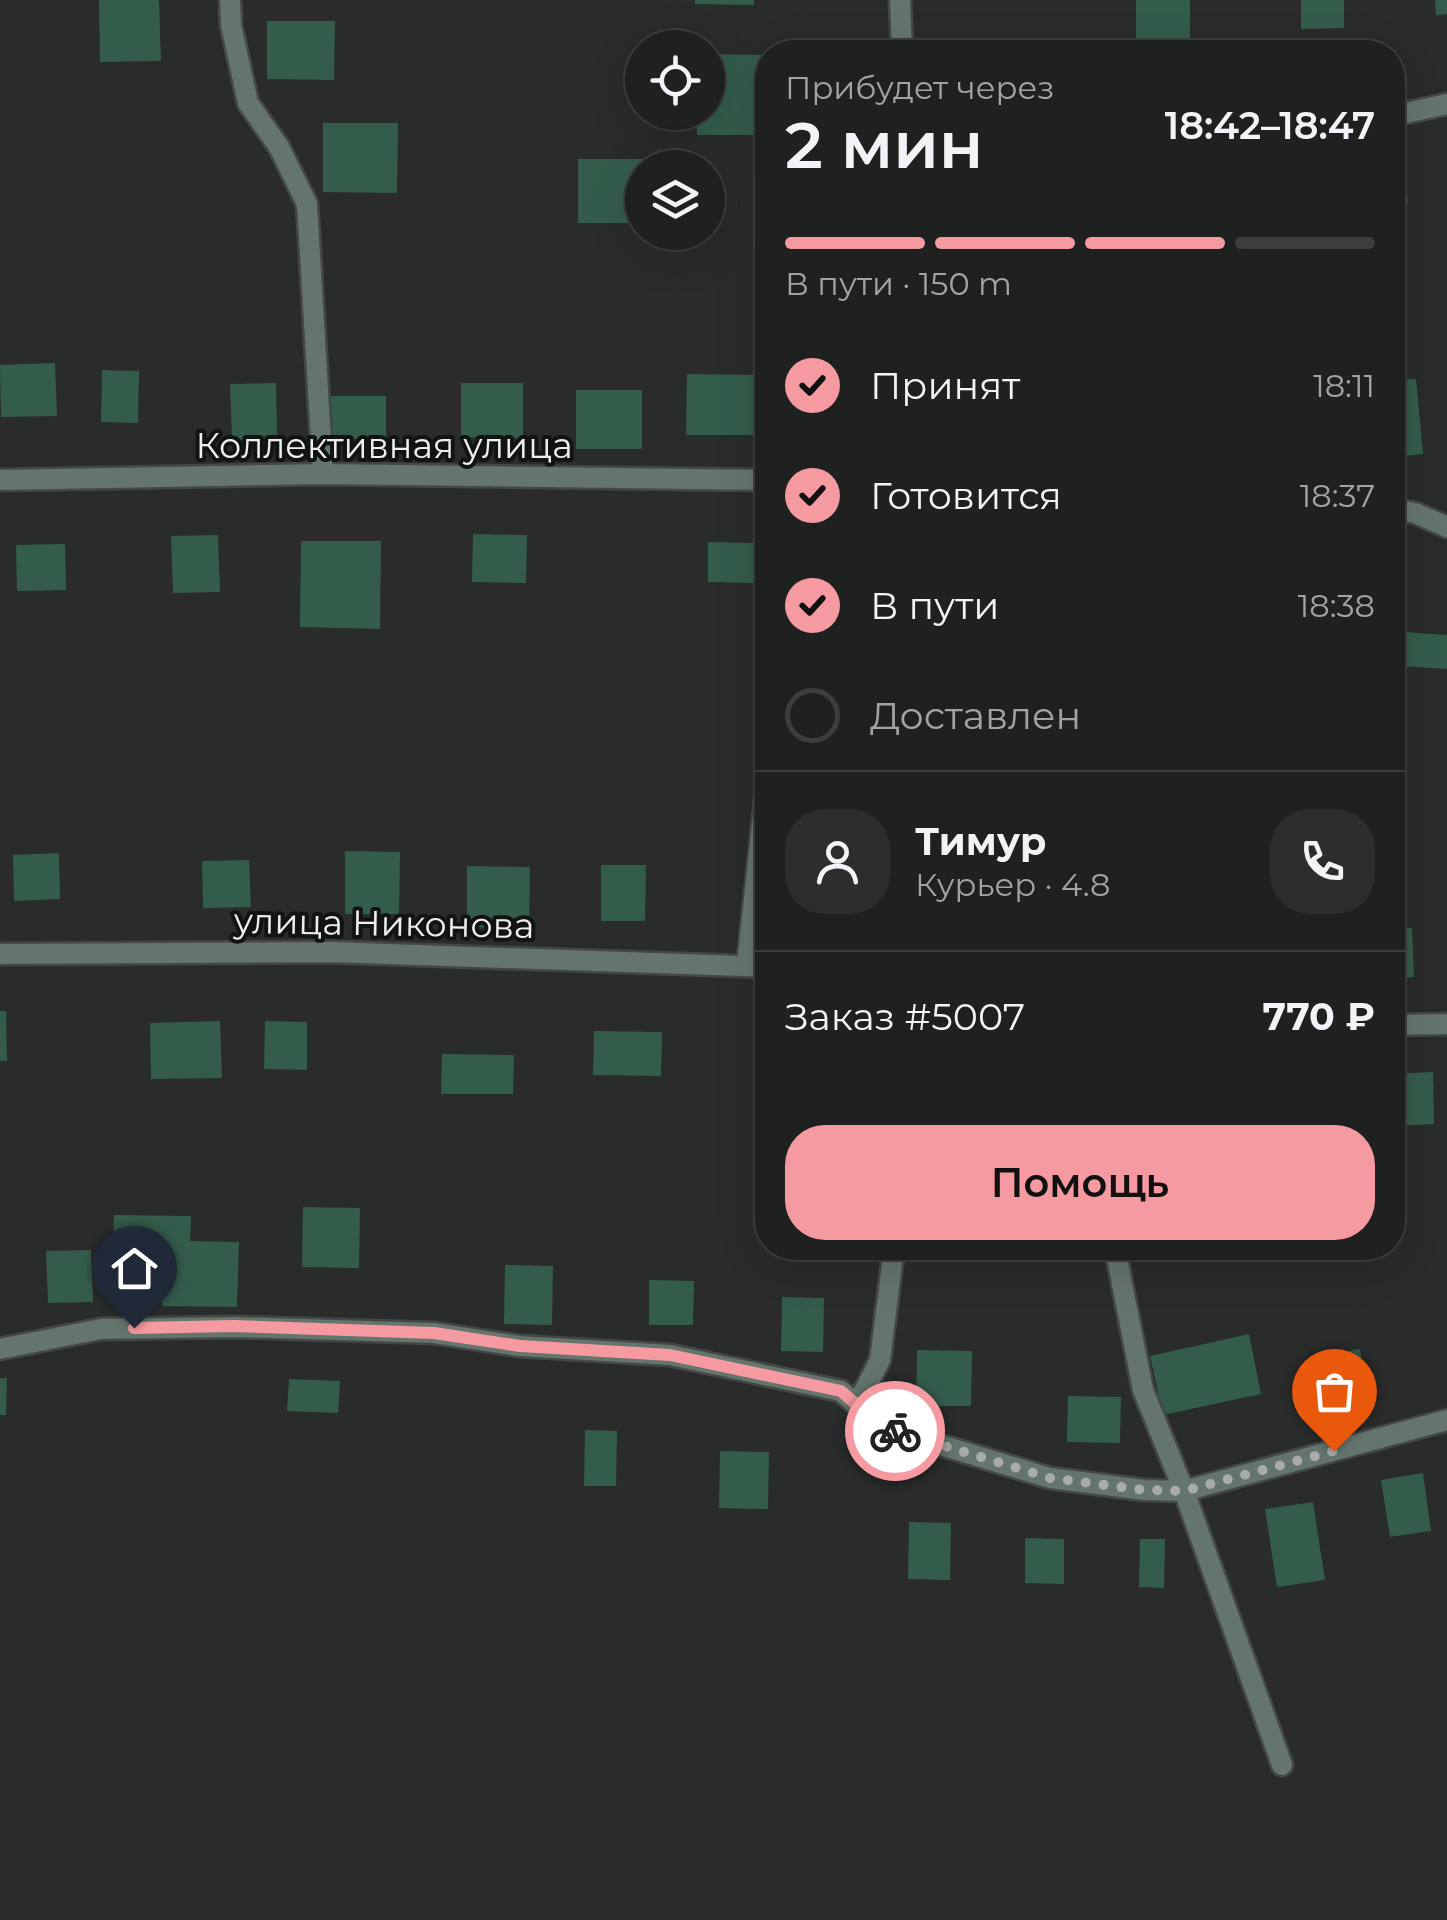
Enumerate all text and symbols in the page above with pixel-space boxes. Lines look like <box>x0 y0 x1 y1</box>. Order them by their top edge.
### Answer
map controls <box>625 30 725 250</box>
button: locate <box>625 30 725 130</box>
text: Прибудет через <box>785 68 1054 107</box>
text: 18:42–18:47 <box>1165 102 1375 149</box>
text: 2 мин <box>785 105 983 184</box>
button: layers <box>625 150 725 250</box>
text: В пути · 150 m <box>785 264 1012 303</box>
icon: check <box>785 358 840 413</box>
text: Принят <box>870 362 1020 409</box>
text: 18:11 <box>1313 366 1375 405</box>
street label: Коллективная улица <box>195 424 573 467</box>
icon: check <box>785 468 840 523</box>
text: Готовится <box>870 472 1062 519</box>
text: 18:37 <box>1300 476 1375 515</box>
icon: check <box>785 578 840 633</box>
text: В пути <box>870 582 999 629</box>
text: 18:38 <box>1298 586 1375 625</box>
text: Доставлен <box>870 692 1081 739</box>
button: person <box>785 809 890 914</box>
button: phone <box>1270 809 1375 914</box>
text: Тимур <box>915 818 1046 865</box>
text: Курьер · 4.8 <box>915 865 1110 904</box>
street label: улица Никонова <box>232 899 535 947</box>
text: Заказ #5007 <box>785 993 1025 1040</box>
text: 770 ₽ <box>1263 993 1375 1040</box>
button: Помощь <box>785 1125 1375 1240</box>
pin <box>92 1226 177 1329</box>
icon: home <box>107 1241 162 1296</box>
pin <box>1292 1349 1377 1452</box>
icon: bag <box>1307 1364 1362 1419</box>
courier <box>845 1381 945 1481</box>
icon: bike <box>868 1404 923 1459</box>

